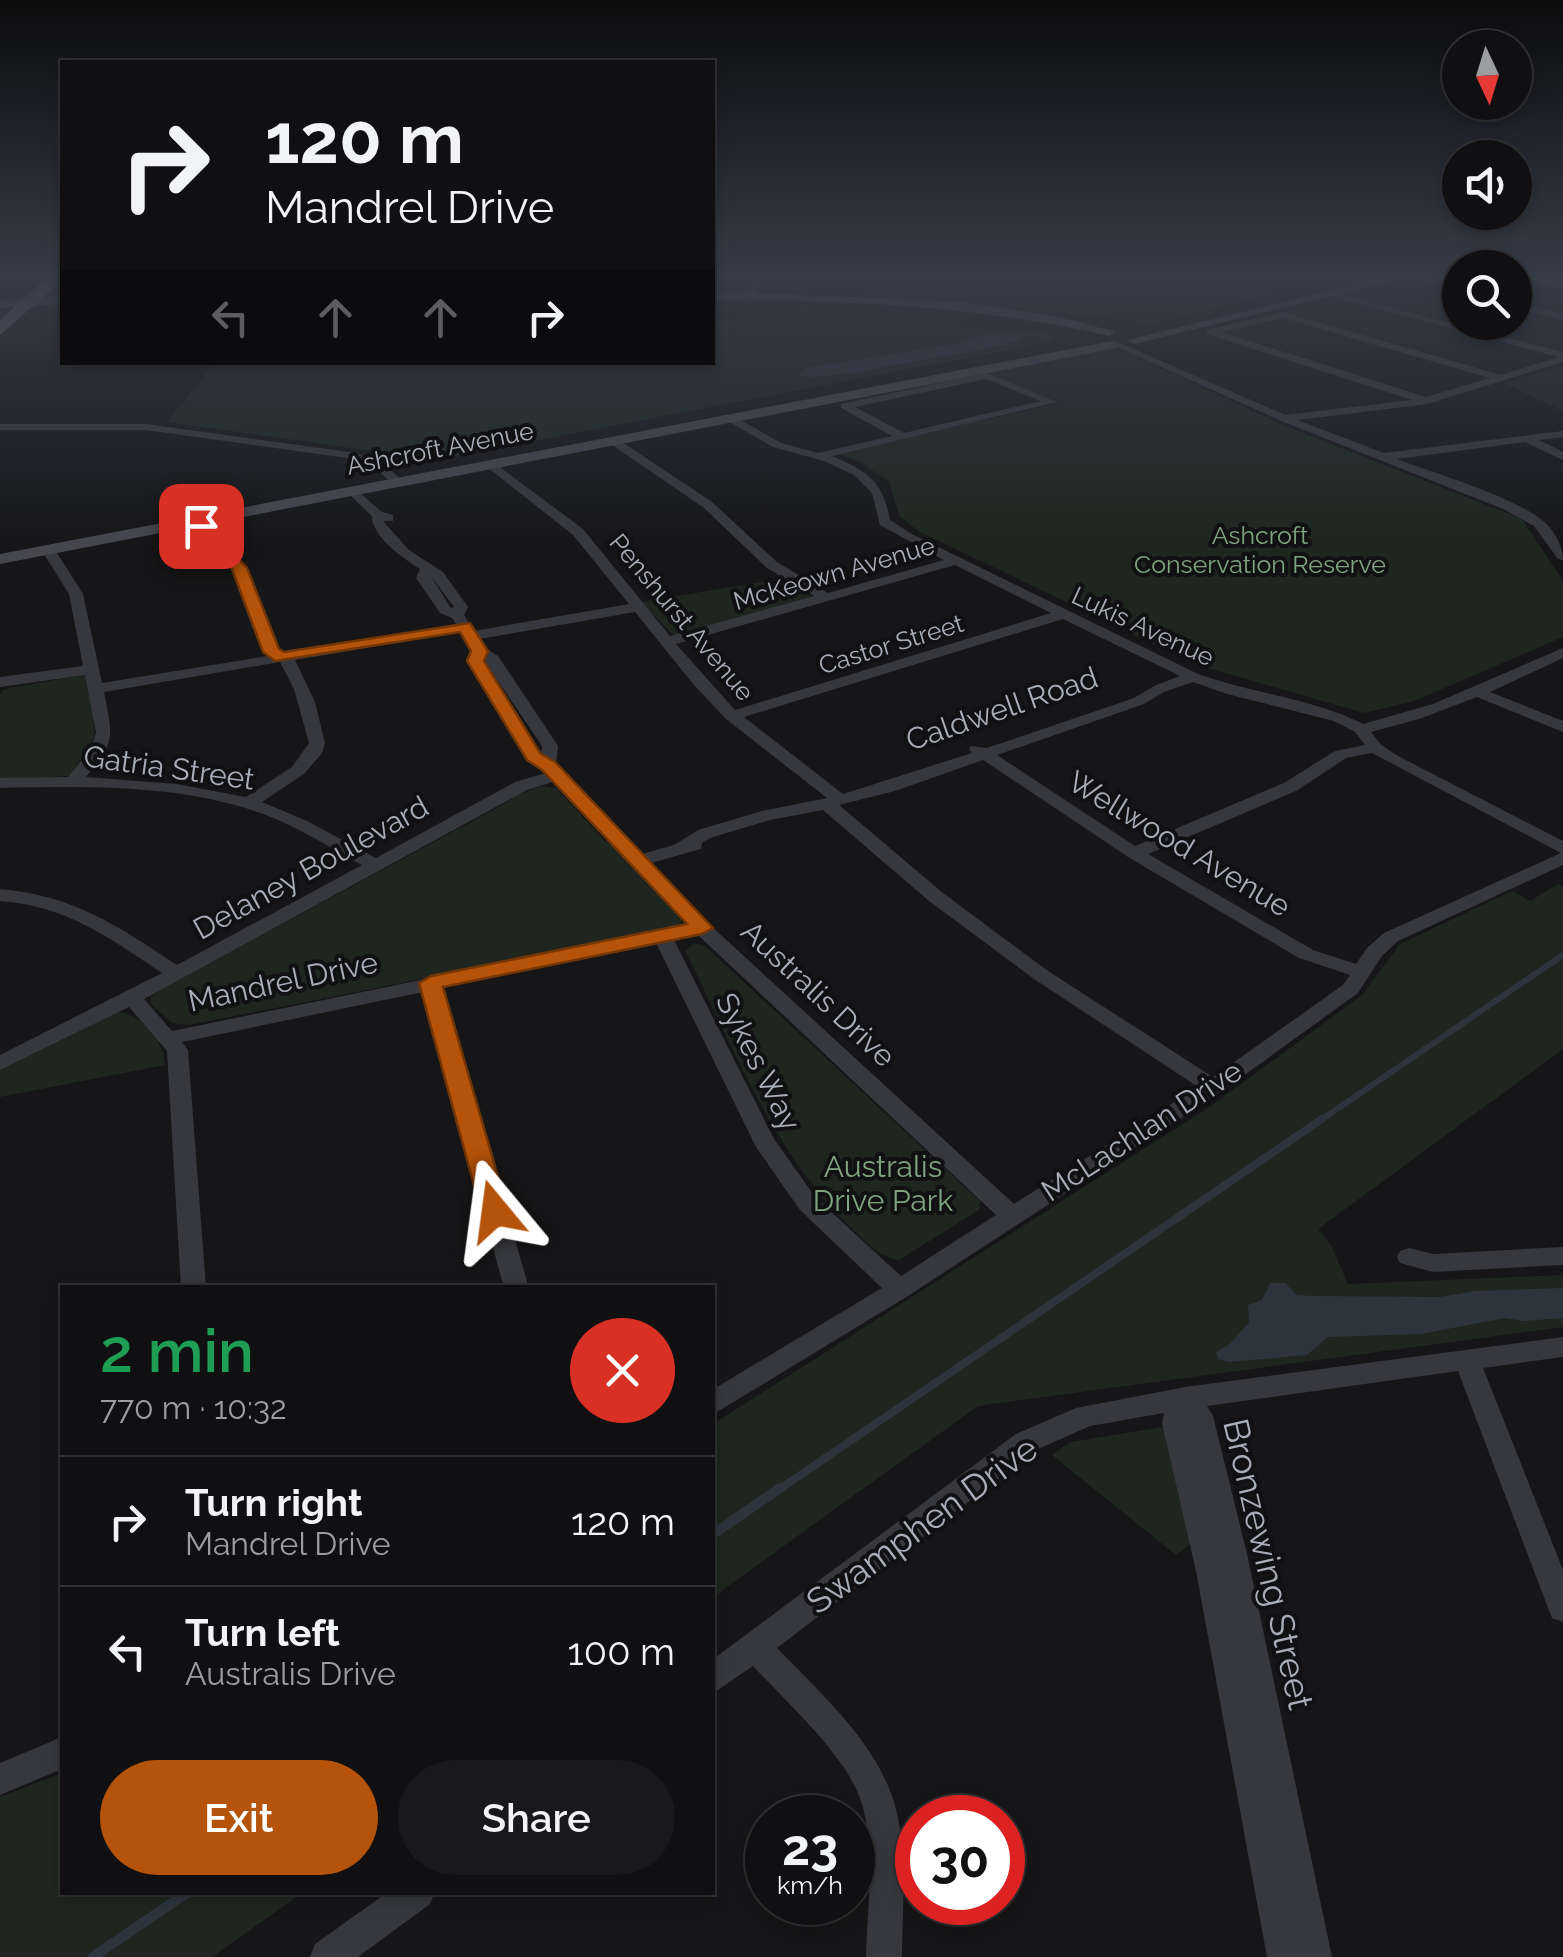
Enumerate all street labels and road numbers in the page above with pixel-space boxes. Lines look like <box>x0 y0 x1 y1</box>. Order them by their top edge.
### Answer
street label: Ashcroft Avenue <box>344 415 536 481</box>
street label: Penshurst Avenue <box>603 527 761 707</box>
street label: McKeown Avenue <box>730 530 938 616</box>
street label: Lukis Avenue <box>1067 580 1219 672</box>
street label: Castor Street <box>815 608 968 680</box>
street label: Caldwell Road <box>901 659 1102 758</box>
street label: Gatria Street <box>81 738 257 797</box>
street label: Wellwood Avenue <box>1062 763 1297 924</box>
street label: Delaney Boulevard <box>187 788 434 947</box>
street label: Australis Drive <box>734 913 903 1074</box>
street label: Mandrel Drive <box>185 944 381 1019</box>
street label: Sykes Way <box>709 987 808 1136</box>
street label: McLachlan Drive <box>1035 1053 1248 1208</box>
street label: Bronzewing Street <box>1215 1414 1322 1714</box>
street label: Swamphen Drive <box>798 1427 1045 1622</box>

